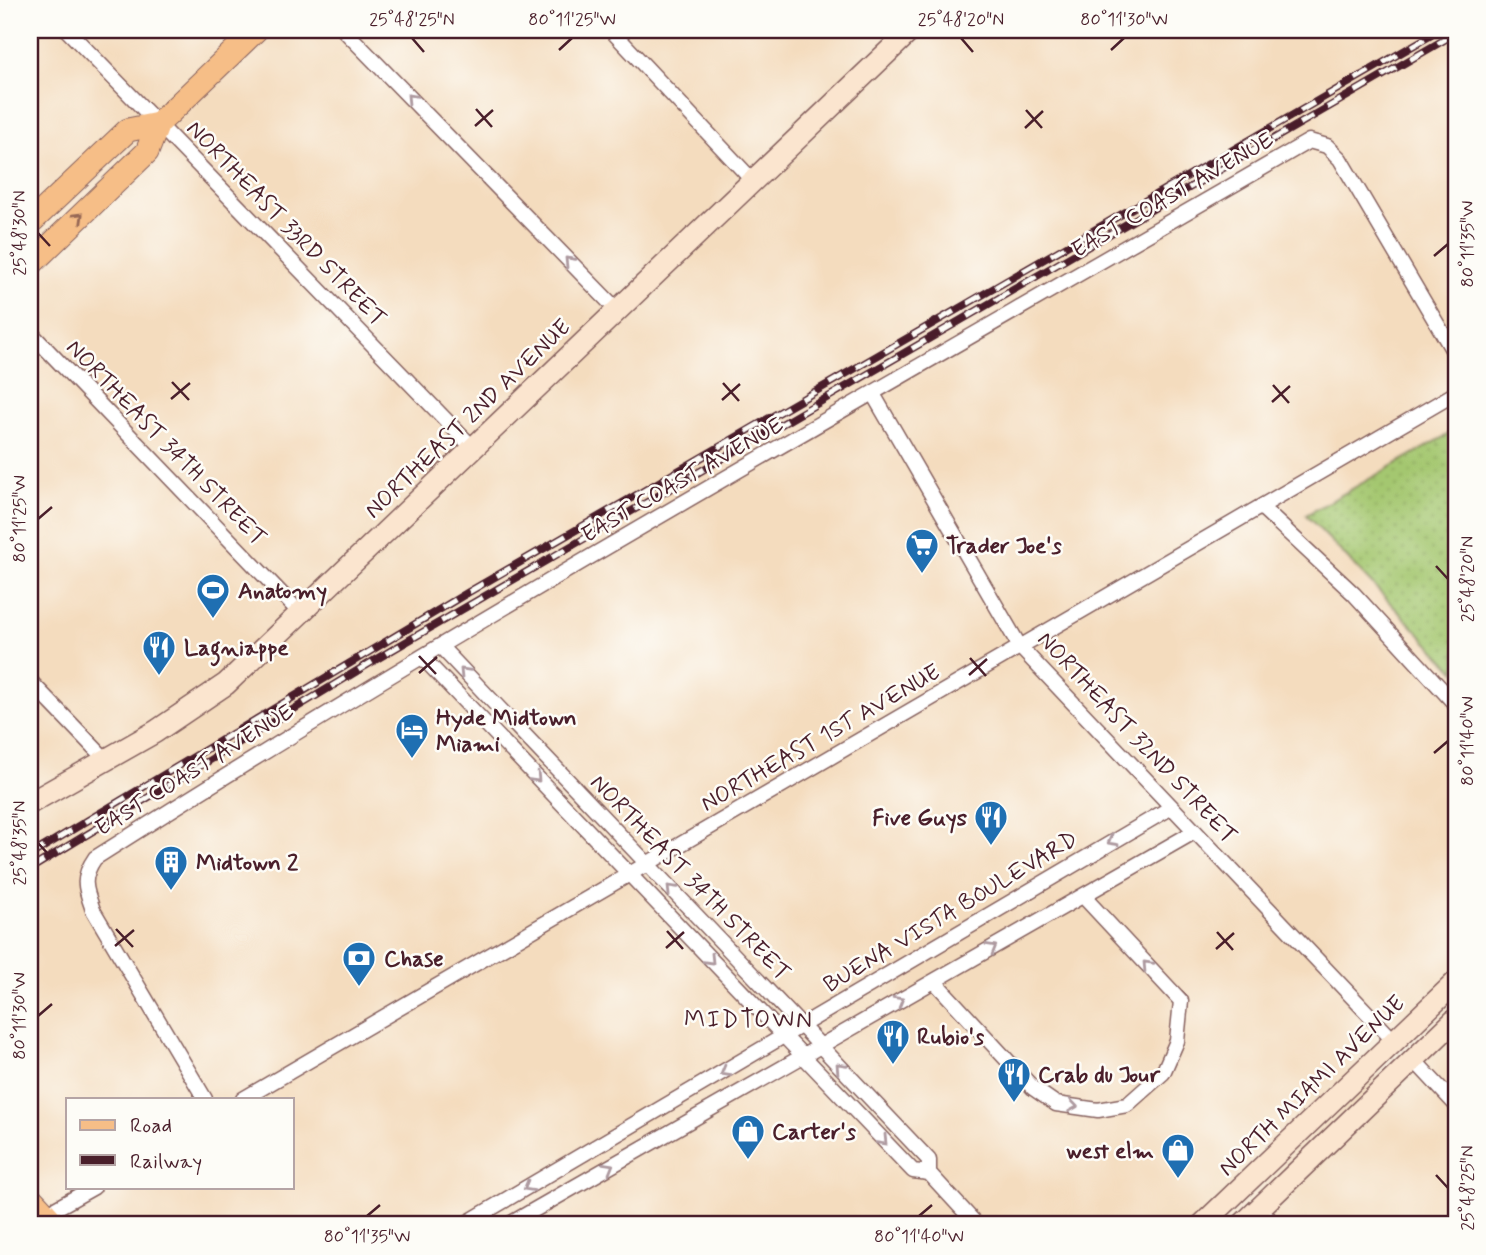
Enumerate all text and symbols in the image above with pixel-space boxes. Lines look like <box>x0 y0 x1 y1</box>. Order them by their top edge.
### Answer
text: 25°48'25"N <box>369 8 455 32</box>
text: 80°11'25"W <box>528 8 616 32</box>
text: 25°48'20"N <box>918 8 1004 32</box>
text: 80°11'30"W <box>1080 8 1168 32</box>
one-way arrow <box>406 93 419 106</box>
street label: NORTHEAST 33RD STREET <box>179 115 392 334</box>
street label: EAST COAST AVENUE <box>1066 126 1280 266</box>
text: 25°48'30"N <box>8 190 32 276</box>
text: 80°11'35"W <box>1456 201 1480 287</box>
one-way arrow <box>71 213 84 226</box>
one-way arrow <box>565 256 578 269</box>
street label: NORTHEAST 2ND AVENUE <box>359 313 578 526</box>
street label: NORTHEAST 34TH STREET <box>59 334 272 553</box>
street label: EAST COAST AVENUE <box>576 411 790 551</box>
text: 80°11'25"W <box>8 475 32 563</box>
supermarket icon: Trader Joe's <box>903 526 941 575</box>
place label: Trader Joe's <box>946 532 1062 562</box>
text: 25°48'20"N <box>1456 536 1480 622</box>
sports icon: Anatomy <box>194 571 232 620</box>
place label: Anatomy <box>238 577 327 607</box>
street label: NORTHEAST 32ND STREET <box>1030 626 1243 851</box>
restaurant icon: Lagniappe <box>140 628 178 677</box>
place label: Lagniappe <box>184 634 289 667</box>
street label: NORTHEAST 1ST AVENUE <box>696 658 946 820</box>
one-way arrow <box>460 667 473 680</box>
text: 80°11'40"W <box>1456 696 1480 786</box>
street label: EAST COAST AVENUE <box>90 697 300 844</box>
place label: Hyde Midtown Miami <box>436 704 577 760</box>
hotel icon: Hyde Midtown Miami <box>393 711 431 760</box>
street label: NORTHEAST 34TH STREET <box>583 769 796 988</box>
one-way arrow <box>528 770 540 783</box>
restaurant icon: Five Guys <box>972 798 1010 847</box>
text: 25°48'35"N <box>8 801 32 885</box>
place label: Five Guys <box>872 804 968 834</box>
street label: BUENA VISTA BOULEVARD <box>818 825 1084 1001</box>
one-way arrow <box>1107 833 1119 846</box>
building icon: Midtown 2 <box>152 843 190 892</box>
place label: Midtown 2 <box>196 849 299 879</box>
one-way arrow <box>666 884 679 897</box>
bank icon: Chase <box>340 939 378 988</box>
one-way arrow <box>985 943 998 956</box>
place label: Chase <box>384 945 444 975</box>
one-way arrow <box>702 952 714 965</box>
one-way arrow <box>1142 960 1155 973</box>
text: 80°11'30"W <box>8 972 32 1060</box>
street label: NORTH MIAMI AVENUE <box>1213 989 1412 1184</box>
one-way arrow <box>891 996 904 1009</box>
district label: MIDTOWN <box>684 1005 814 1036</box>
restaurant icon: Rubio's <box>874 1017 912 1066</box>
place label: Rubio's <box>917 1023 985 1053</box>
restaurant icon: Crab du Jour <box>995 1055 1033 1104</box>
place label: Crab du Jour <box>1038 1061 1161 1091</box>
one-way arrow <box>836 1062 848 1075</box>
one-way arrow <box>719 1064 732 1077</box>
legend <box>66 1098 294 1188</box>
one-way arrow <box>1067 1099 1079 1114</box>
text: Road <box>130 1112 172 1140</box>
shop icon: Carter's <box>729 1112 767 1161</box>
place label: Carter's <box>772 1118 857 1148</box>
shop icon: west elm <box>1159 1131 1197 1180</box>
one-way arrow <box>875 1133 888 1146</box>
place label: west elm <box>1066 1137 1154 1167</box>
text: 25°48'25"N <box>1456 1145 1480 1231</box>
text: Railway <box>130 1148 202 1176</box>
one-way arrow <box>602 1162 615 1175</box>
one-way arrow <box>523 1179 536 1192</box>
text: 80°11'35"W <box>324 1225 410 1249</box>
text: 80°11'40"W <box>874 1225 964 1249</box>

